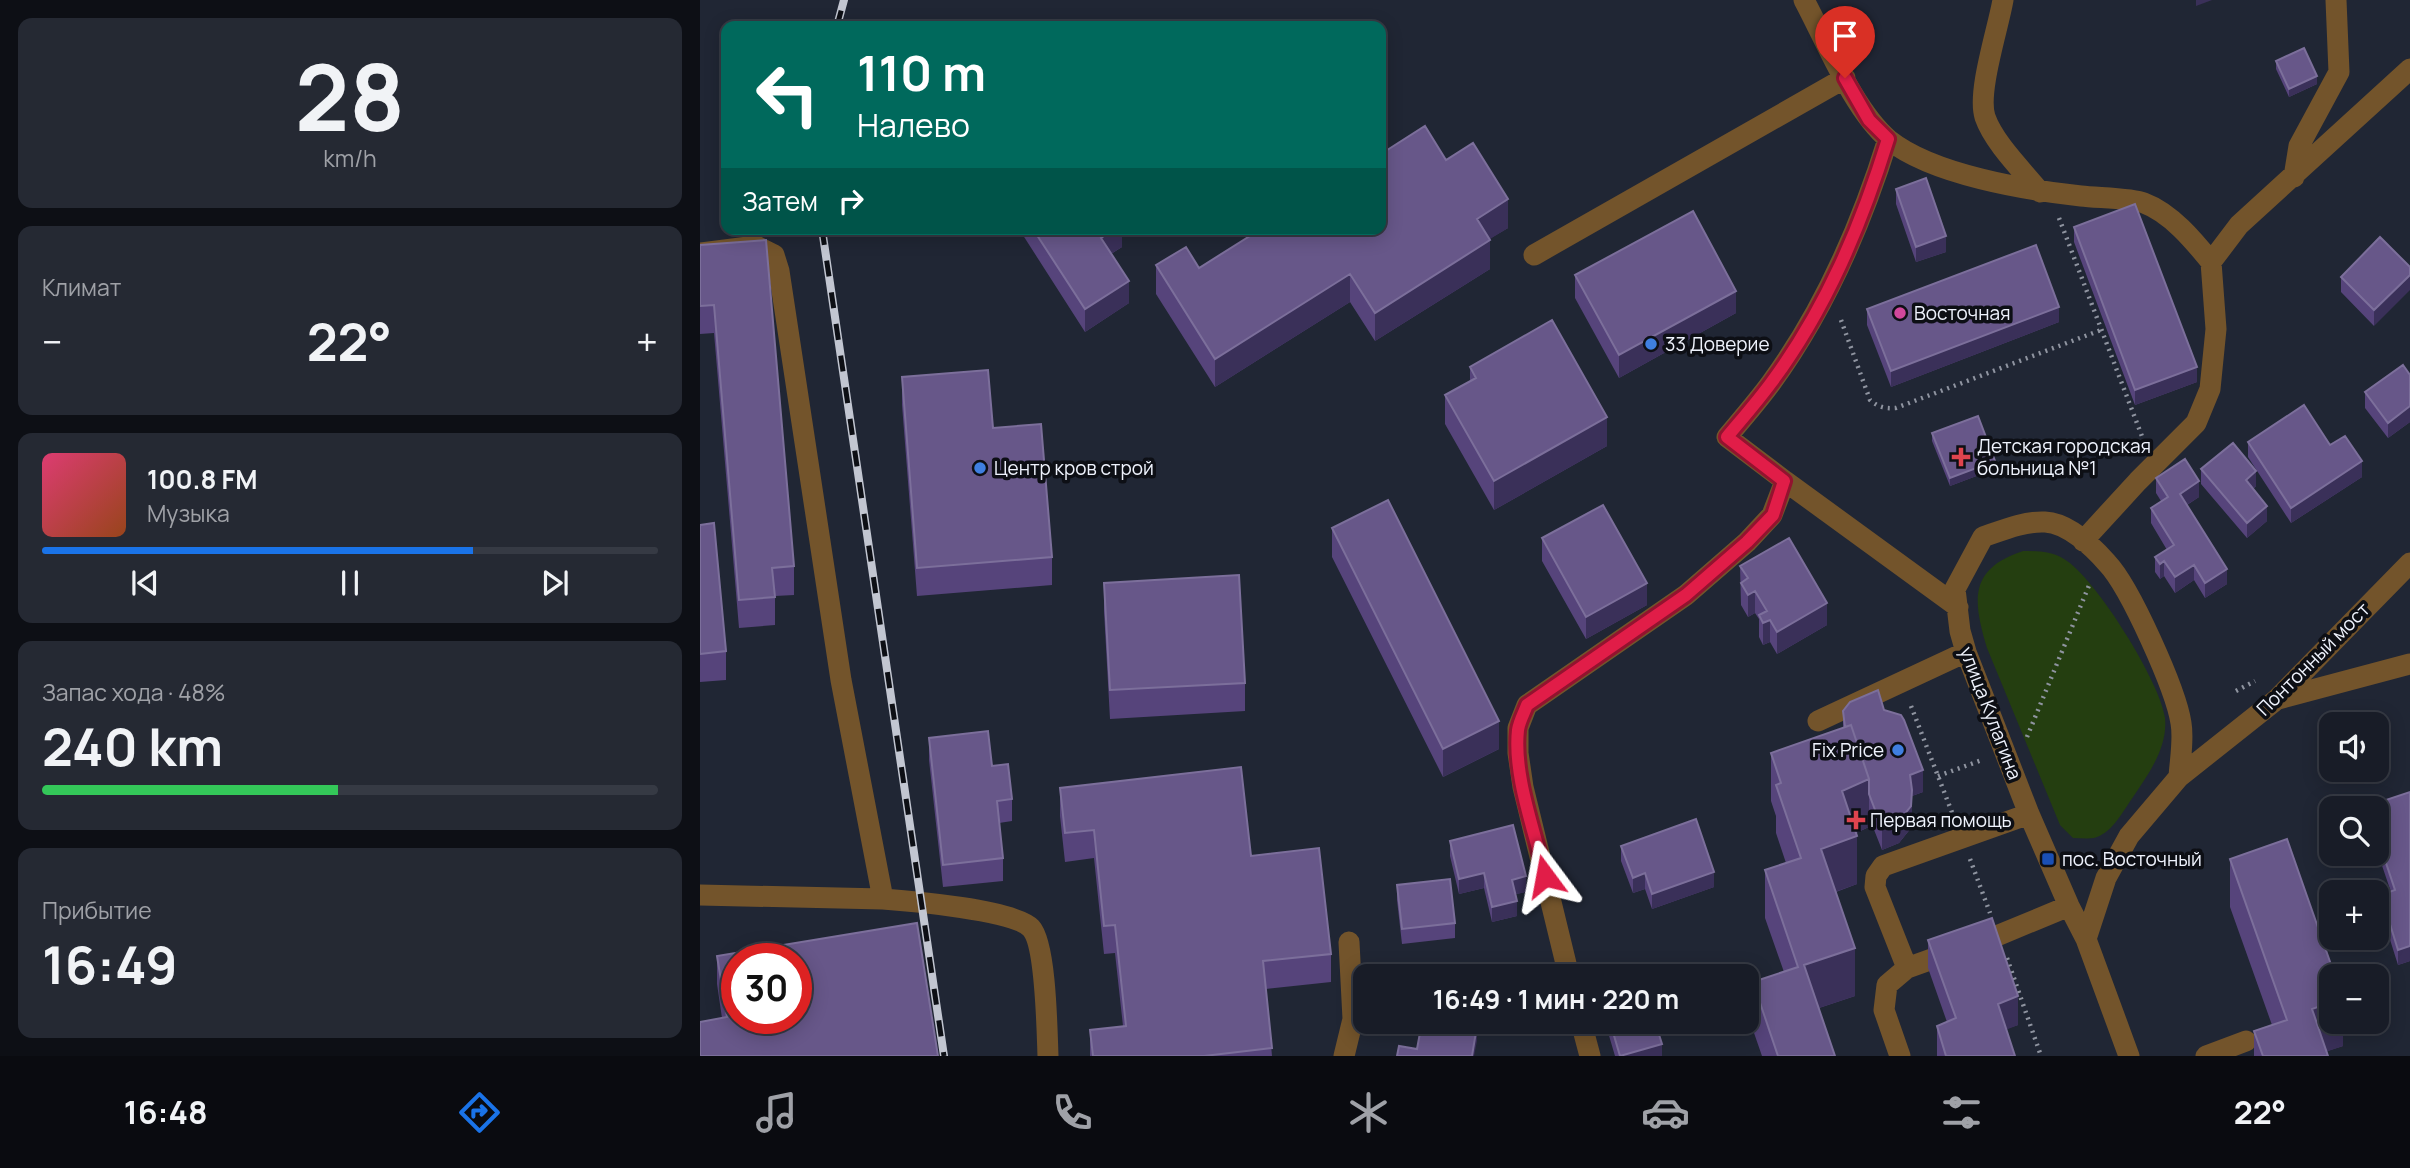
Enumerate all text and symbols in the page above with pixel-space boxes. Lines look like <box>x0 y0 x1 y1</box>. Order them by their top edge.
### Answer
pin <box>1815 6 1875 78</box>
icon: arrive <box>1826 17 1864 55</box>
text: 28 <box>295 34 405 158</box>
text: 110 m <box>857 39 986 106</box>
icon: left <box>742 49 833 140</box>
text: Налево <box>857 103 970 147</box>
text: km/h <box>323 142 377 174</box>
icon: right <box>832 182 870 220</box>
text: Затем <box>742 183 818 219</box>
text: Климат <box>42 271 121 303</box>
place label: Восточная <box>1914 300 2010 326</box>
marker: Восточная <box>1892 305 1908 321</box>
text: 22° <box>307 306 392 377</box>
text: − <box>42 315 63 367</box>
text: + <box>636 315 658 367</box>
place label: 33 Доверие <box>1665 331 1770 357</box>
marker: 33 Доверие <box>1643 336 1659 352</box>
place label: Детская городская больница №1 <box>1977 433 2151 481</box>
marker: Детская городская больница №1 <box>1951 447 1971 467</box>
place label: Центр кров строй <box>994 455 1154 481</box>
marker: Центр кров строй <box>972 460 988 476</box>
text: 100.8 FM <box>147 461 257 497</box>
text: Музыка <box>147 497 230 529</box>
icon: previous <box>126 564 164 602</box>
icon: pause <box>331 564 369 602</box>
icon: next <box>536 564 574 602</box>
street label: Понтонный мост <box>2251 596 2376 721</box>
street label: улица Кулагина <box>1954 643 2028 783</box>
text: Запас хода · 48% <box>42 676 226 708</box>
text: 240 km <box>42 711 223 782</box>
map controls <box>2319 712 2389 1034</box>
button: sound <box>2319 712 2389 782</box>
place label: Fix Price <box>1812 737 1884 763</box>
marker: Fix Price <box>1890 742 1906 758</box>
button: search <box>2319 796 2389 866</box>
place label: Первая помощь <box>1870 807 2012 833</box>
marker: Первая помощь <box>1848 812 1864 828</box>
position arrow <box>1508 839 1582 913</box>
place label: пос. Восточный <box>2062 846 2202 872</box>
marker: пос. Восточный <box>2040 851 2056 867</box>
button: + <box>2319 880 2389 950</box>
text: Прибытие <box>42 894 152 926</box>
text: 16:49 <box>42 929 178 1000</box>
speed limit sign: 30 <box>721 943 812 1034</box>
button: − <box>2319 964 2389 1034</box>
text: 16:49 · 1 мин · 220 m <box>1433 981 1679 1017</box>
icon: directions <box>455 1088 504 1137</box>
icon: music <box>752 1088 801 1137</box>
icon: phone <box>1048 1088 1097 1137</box>
icon: climate <box>1344 1088 1393 1137</box>
icon: car <box>1641 1088 1690 1137</box>
icon: filters <box>1937 1088 1986 1137</box>
text: 16:48 <box>124 1090 208 1134</box>
text: 22° <box>2234 1090 2286 1134</box>

